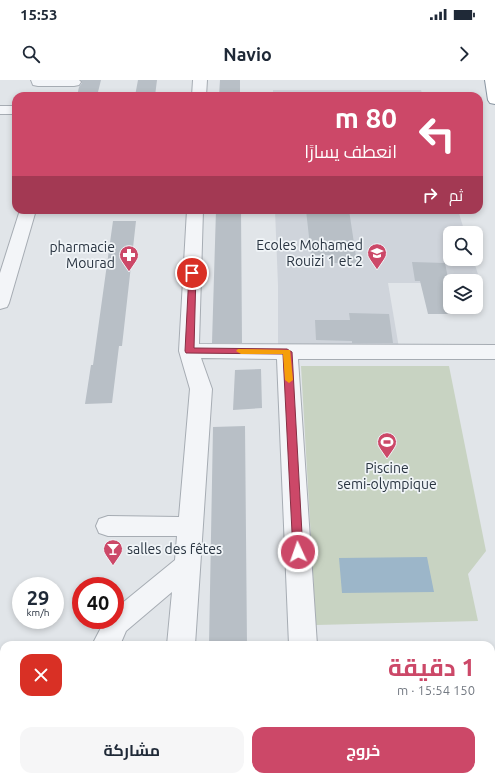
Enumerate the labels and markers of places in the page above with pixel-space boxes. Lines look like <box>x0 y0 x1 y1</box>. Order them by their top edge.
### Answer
place label: Ecoles Mohamed Rouizi 1 et 2 <box>256 237 363 269</box>
place label: pharmacie Mourad <box>49 239 115 271</box>
school or university icon: Ecoles Mohamed Rouizi 1 et 2 <box>366 242 388 270</box>
pharmacy icon: pharmacie Mourad <box>118 244 140 272</box>
pin <box>175 256 209 290</box>
sports icon: Piscine semi-olympique <box>376 431 398 459</box>
place label: Piscine semi-olympique <box>337 460 437 492</box>
bar icon: salles des fêtes <box>102 538 124 566</box>
place label: salles des fêtes <box>127 541 222 557</box>

